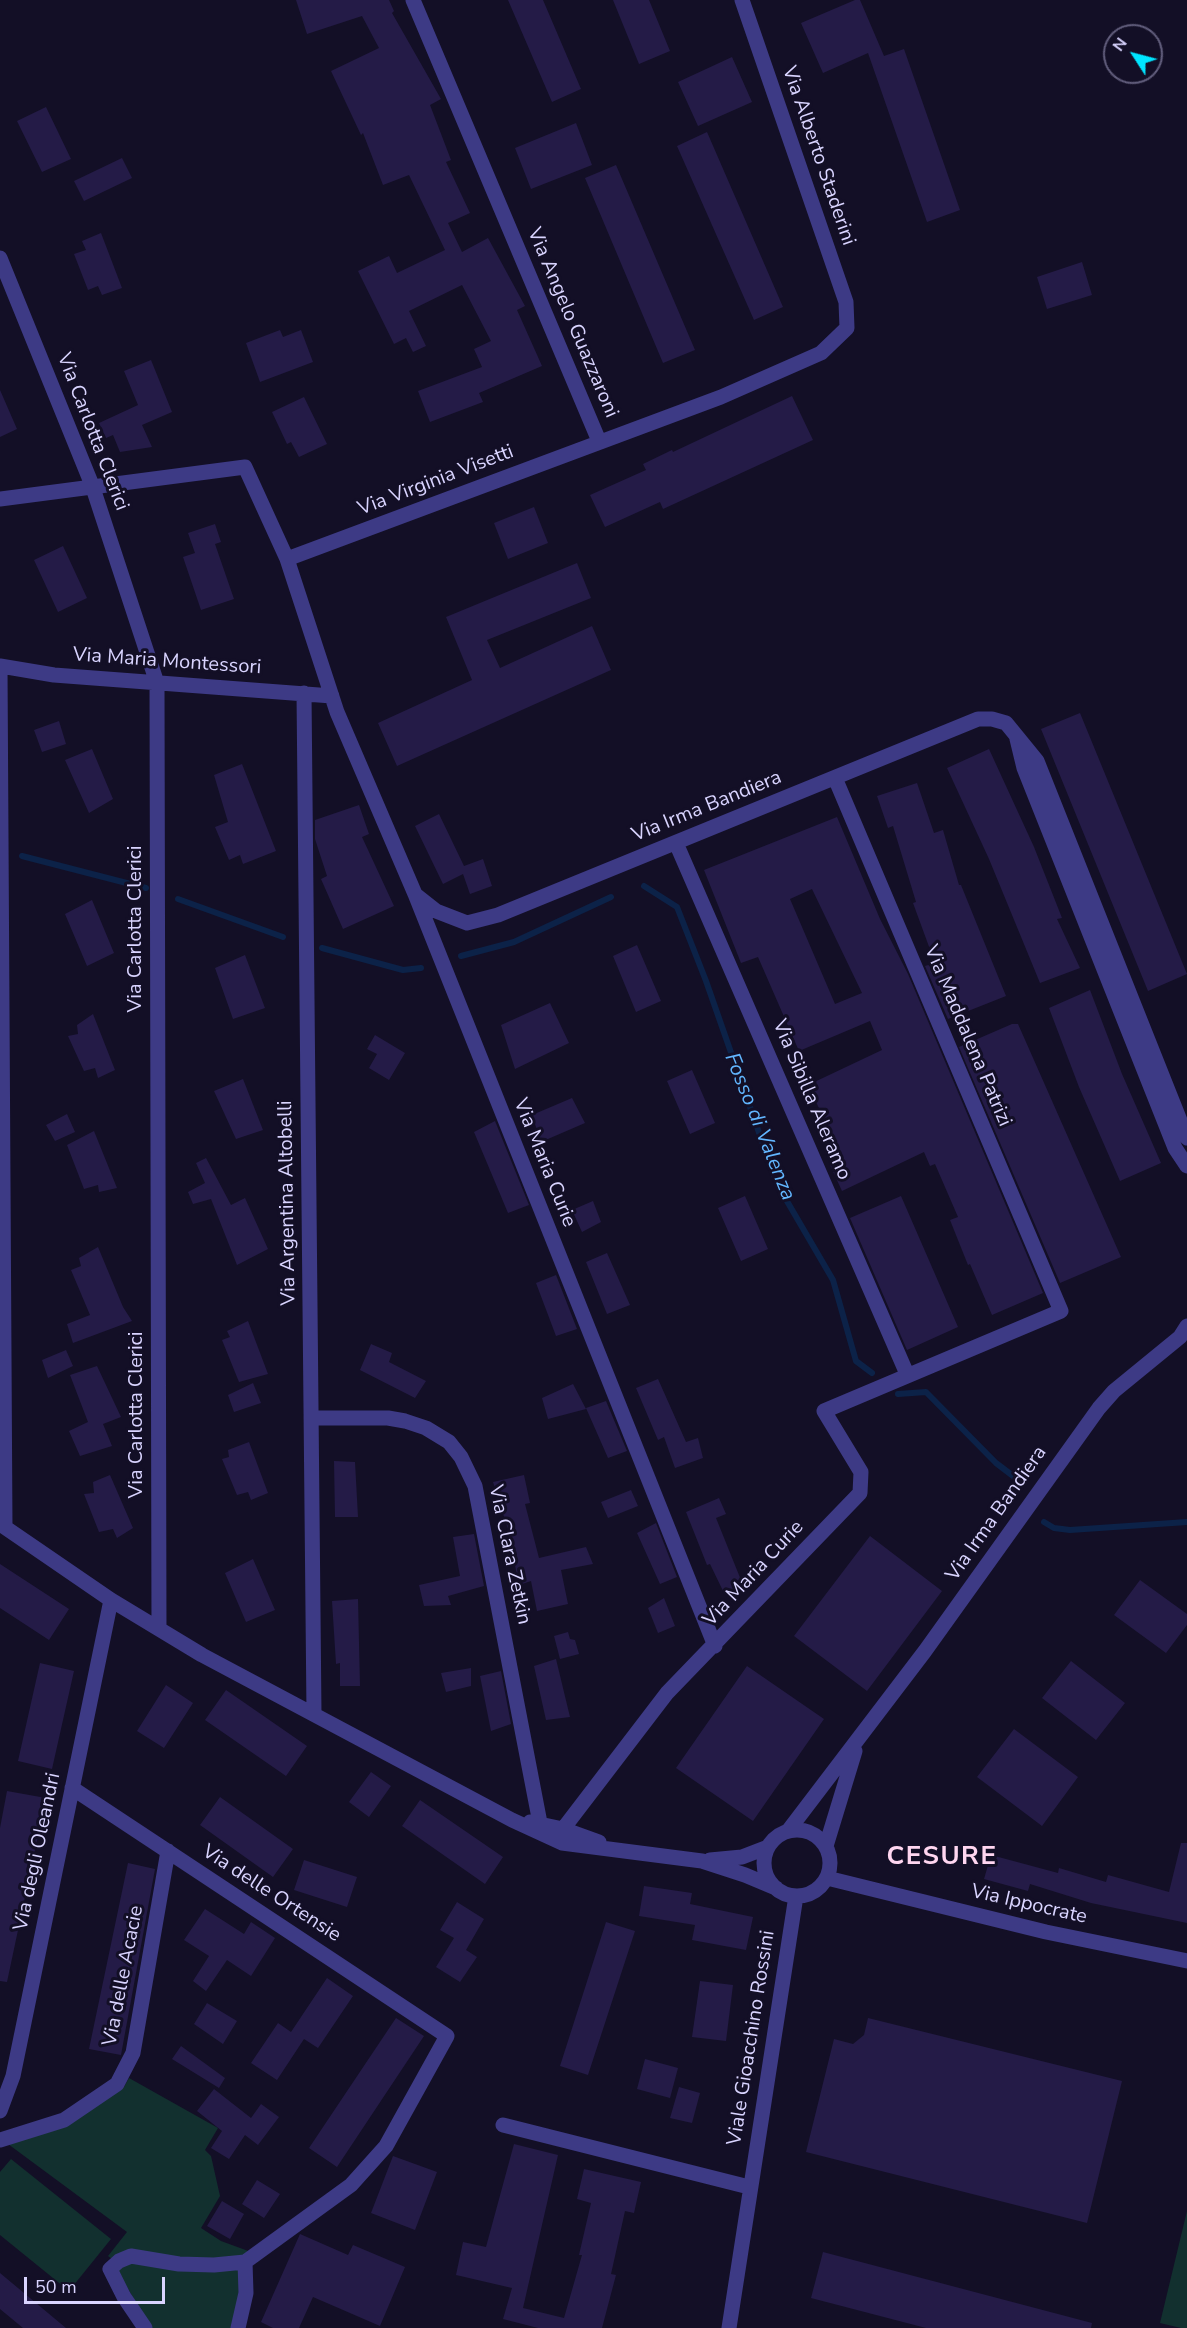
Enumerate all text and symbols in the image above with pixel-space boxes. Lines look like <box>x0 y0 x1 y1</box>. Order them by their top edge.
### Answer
north arrow <box>1103 24 1163 84</box>
text: N <box>1108 33 1132 56</box>
street label: Via Alberto Staderini <box>776 63 860 249</box>
street label: Via Angelo Guazzaroni <box>521 224 623 422</box>
street label: Via Carlotta Clerici <box>51 350 133 514</box>
street label: Via Virginia Visetti <box>355 440 517 522</box>
street label: Via Maria Montessori <box>72 643 262 681</box>
street label: Via Irma Bandiera <box>629 766 785 848</box>
street label: Via Carlotta Clerici <box>124 846 148 1012</box>
street label: Via Maddalena Patrizi <box>918 942 1016 1130</box>
street label: Via Sibilla Aleramo <box>766 1016 856 1184</box>
water label: Fosso di Valenza <box>718 1050 800 1204</box>
street label: Via Maria Curie <box>507 1095 581 1231</box>
street label: Via Argentina Altobelli <box>274 1100 302 1306</box>
street label: Via Carlotta Clerici <box>125 1332 149 1498</box>
street label: Via Irma Bandiera <box>941 1442 1053 1586</box>
street label: Via Clara Zetkin <box>482 1483 536 1627</box>
street label: Via Maria Curie <box>699 1516 809 1632</box>
street label: Via degli Oleandri <box>10 1771 66 1933</box>
street label: Via delle Ortensie <box>197 1840 345 1948</box>
district label: CESURE <box>887 1842 997 1874</box>
street label: Via Ippocrate <box>969 1880 1089 1930</box>
street label: Via delle Acacie <box>99 1904 149 2048</box>
street label: Viale Gioacchino Rossini <box>723 1929 781 2147</box>
scale bar <box>27 2265 168 2303</box>
text: 50 m <box>35 2275 77 2299</box>

